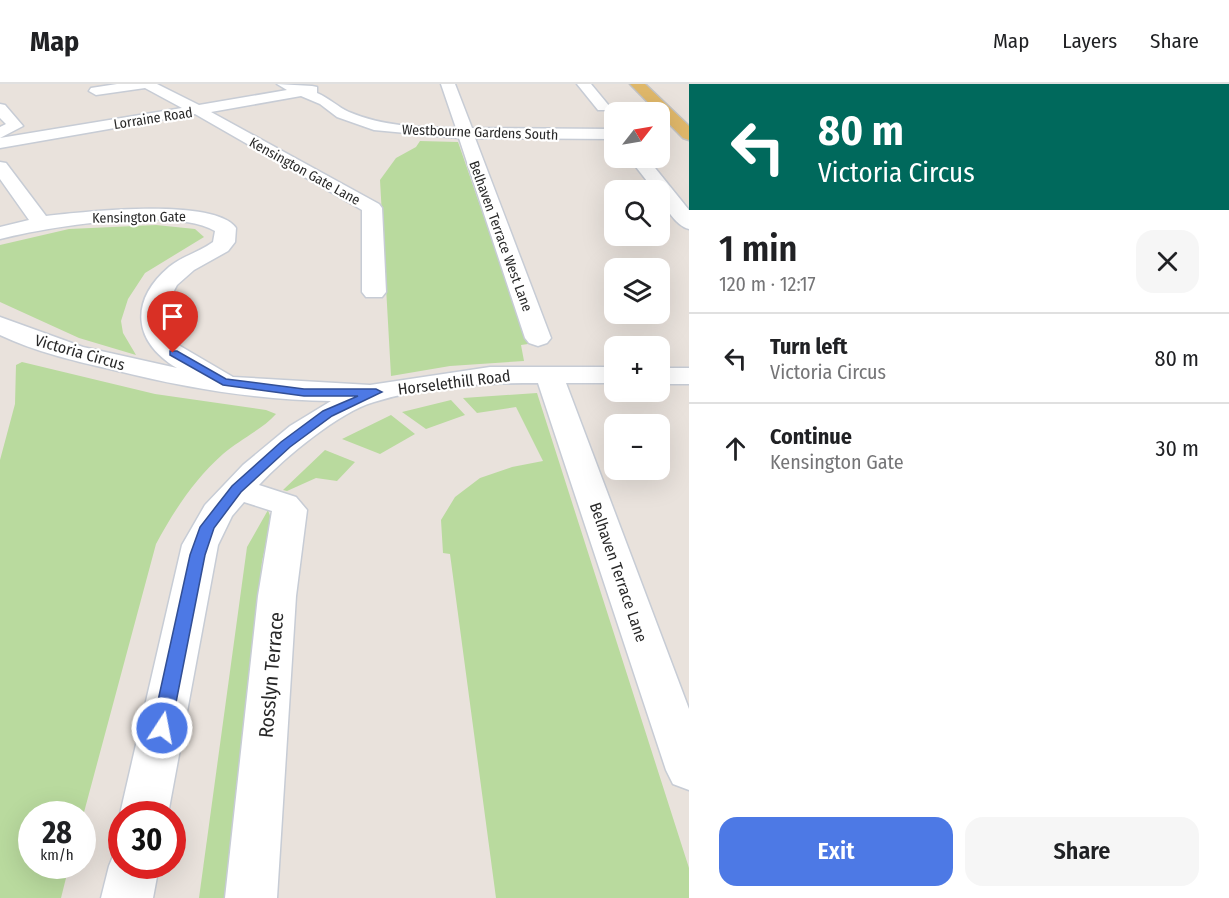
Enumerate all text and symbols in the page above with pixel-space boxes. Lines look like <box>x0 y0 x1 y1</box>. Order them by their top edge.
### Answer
text: Map <box>30 25 79 58</box>
text: Map <box>993 28 1029 54</box>
text: Layers <box>1062 28 1117 54</box>
text: Share <box>1150 28 1199 54</box>
north arrow <box>604 102 670 168</box>
map controls <box>604 102 670 480</box>
street label: Lorraine Road <box>112 104 194 133</box>
text: 80 m <box>818 106 904 156</box>
icon: left <box>719 108 797 186</box>
street label: Westbourne Gardens South <box>402 121 558 144</box>
street label: Kensington Gate Lane <box>246 134 363 209</box>
text: Victoria Circus <box>818 157 975 189</box>
street label: Belhaven Terrace West Lane <box>465 158 536 314</box>
button: search <box>604 180 670 246</box>
street label: Kensington Gate <box>92 208 186 227</box>
text: 1 min <box>719 227 797 271</box>
button: close <box>1136 230 1199 293</box>
button: layers <box>604 258 670 324</box>
text: 120 m · 12:17 <box>719 272 816 296</box>
pin <box>147 291 198 353</box>
icon: arrive <box>156 300 189 333</box>
street label: Victoria Circus <box>33 331 127 374</box>
text: Turn left <box>770 333 848 360</box>
button: + <box>604 336 670 402</box>
icon: left <box>719 342 752 375</box>
text: 80 m <box>1154 345 1199 372</box>
text: Victoria Circus <box>770 360 886 384</box>
street label: Horselethill Road <box>397 366 511 399</box>
button: − <box>604 414 670 480</box>
text: Continue <box>770 423 852 450</box>
icon: ahead <box>719 432 752 465</box>
text: 30 m <box>1156 435 1199 462</box>
text: Kensington Gate <box>770 450 904 474</box>
street label: Belhaven Terrace Lane <box>586 500 651 645</box>
street label: Rosslyn Terrace <box>254 611 288 739</box>
position arrow <box>130 696 194 760</box>
speed limit sign: 30 <box>108 801 186 879</box>
text: 28 <box>42 815 72 851</box>
button: Exit <box>719 817 953 886</box>
button: Share <box>965 817 1199 886</box>
text: km/h <box>40 846 74 864</box>

